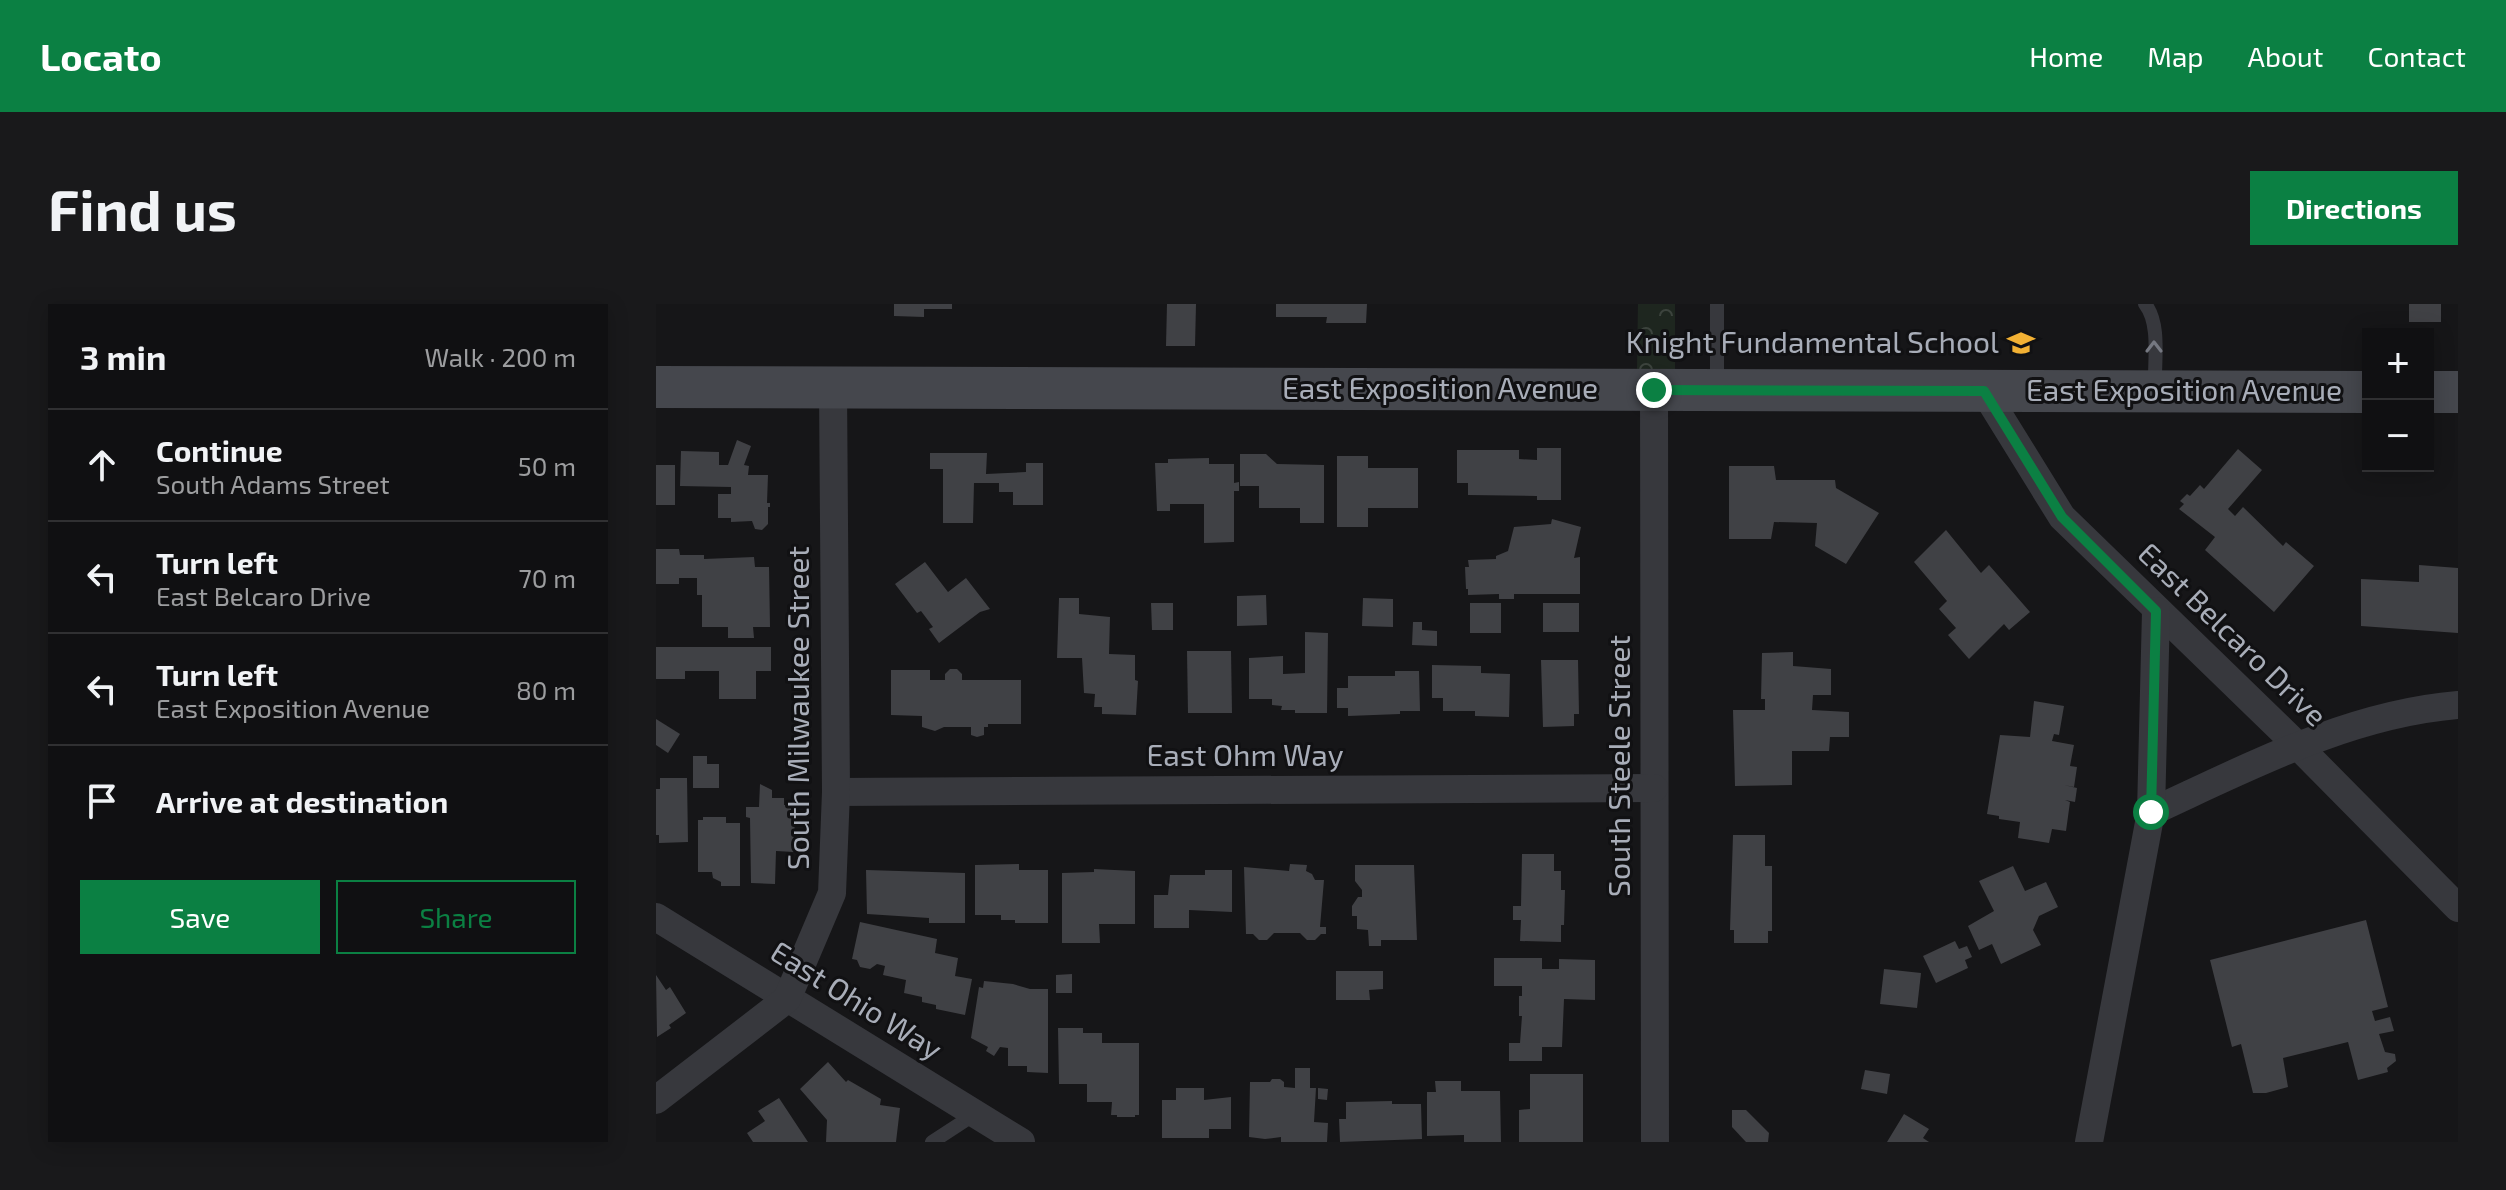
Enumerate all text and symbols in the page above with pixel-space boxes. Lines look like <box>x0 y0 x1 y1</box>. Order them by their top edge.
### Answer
text: Locato <box>40 33 162 79</box>
text: Home <box>2029 39 2103 73</box>
text: Map <box>2147 39 2204 73</box>
text: About <box>2248 39 2323 73</box>
text: Contact <box>2367 39 2466 73</box>
button: Directions <box>2250 171 2458 245</box>
text: Find us <box>48 175 237 242</box>
place label: Knight Fundamental School <box>1626 323 1999 359</box>
school or university icon: Knight Fundamental School <box>2006 328 2036 358</box>
map controls <box>2362 328 2434 472</box>
button: + <box>2362 328 2434 400</box>
text: 3 min <box>80 336 166 377</box>
one-way arrow <box>2145 340 2163 353</box>
text: Walk · 200 m <box>424 341 576 372</box>
street label: East Exposition Avenue <box>1282 369 1598 405</box>
street label: East Exposition Avenue <box>2026 371 2342 407</box>
route end <box>1636 372 1672 408</box>
button: − <box>2362 400 2434 472</box>
text: Continue <box>156 432 283 468</box>
icon: ahead <box>80 443 124 487</box>
text: 50 m <box>518 450 576 481</box>
text: South Adams Street <box>156 468 390 499</box>
street label: East Belcaro Drive <box>2132 534 2335 733</box>
text: Turn left <box>156 544 278 580</box>
street label: South Milwaukee Street <box>779 546 815 870</box>
icon: left <box>80 555 124 599</box>
text: 70 m <box>518 562 576 593</box>
text: East Belcaro Drive <box>156 580 371 611</box>
street label: South Steele Street <box>1600 635 1636 897</box>
text: Turn left <box>156 656 278 692</box>
icon: left <box>80 667 124 711</box>
text: 80 m <box>516 674 576 705</box>
text: East Exposition Avenue <box>156 692 430 723</box>
street label: East Ohm Way <box>1146 736 1344 772</box>
icon: arrive <box>80 779 124 823</box>
text: Arrive at destination <box>156 783 448 819</box>
route start <box>2133 794 2169 830</box>
button: Save <box>80 880 320 954</box>
button: Share <box>336 880 576 954</box>
street label: East Ohio Way <box>765 932 950 1066</box>

